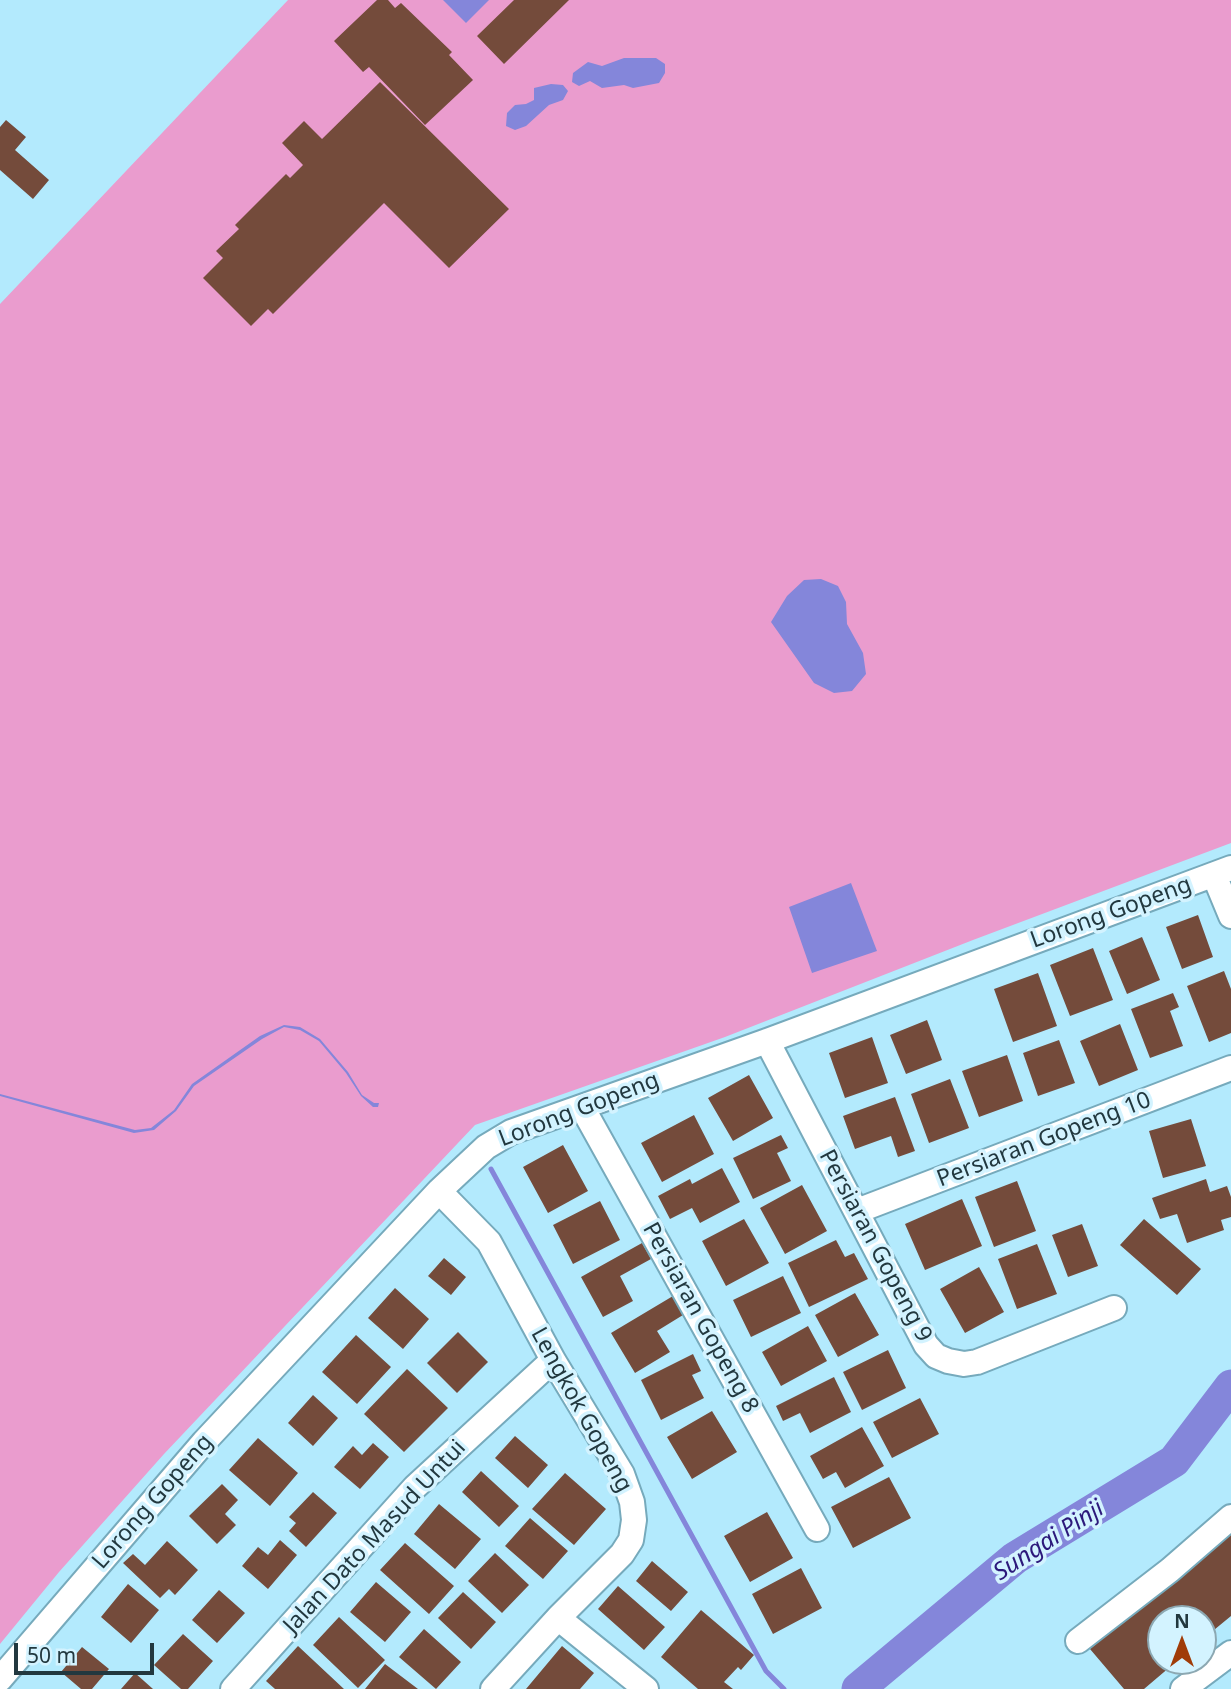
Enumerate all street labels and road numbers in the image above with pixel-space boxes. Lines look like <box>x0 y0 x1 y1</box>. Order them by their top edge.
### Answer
street label: Lorong Gopeng <box>1027 871 1195 955</box>
street label: Lorong Gopeng <box>495 1067 663 1153</box>
street label: Persiaran Gopeng 10 <box>933 1086 1155 1194</box>
street label: Persiaran Gopeng 9 <box>813 1145 937 1347</box>
street label: Persiaran Gopeng 8 <box>636 1218 764 1418</box>
street label: Lengkok Gopeng <box>524 1323 638 1497</box>
street label: Lorong Gopeng <box>87 1429 219 1575</box>
street label: Jalan Dato Masud Untui <box>278 1434 472 1640</box>

